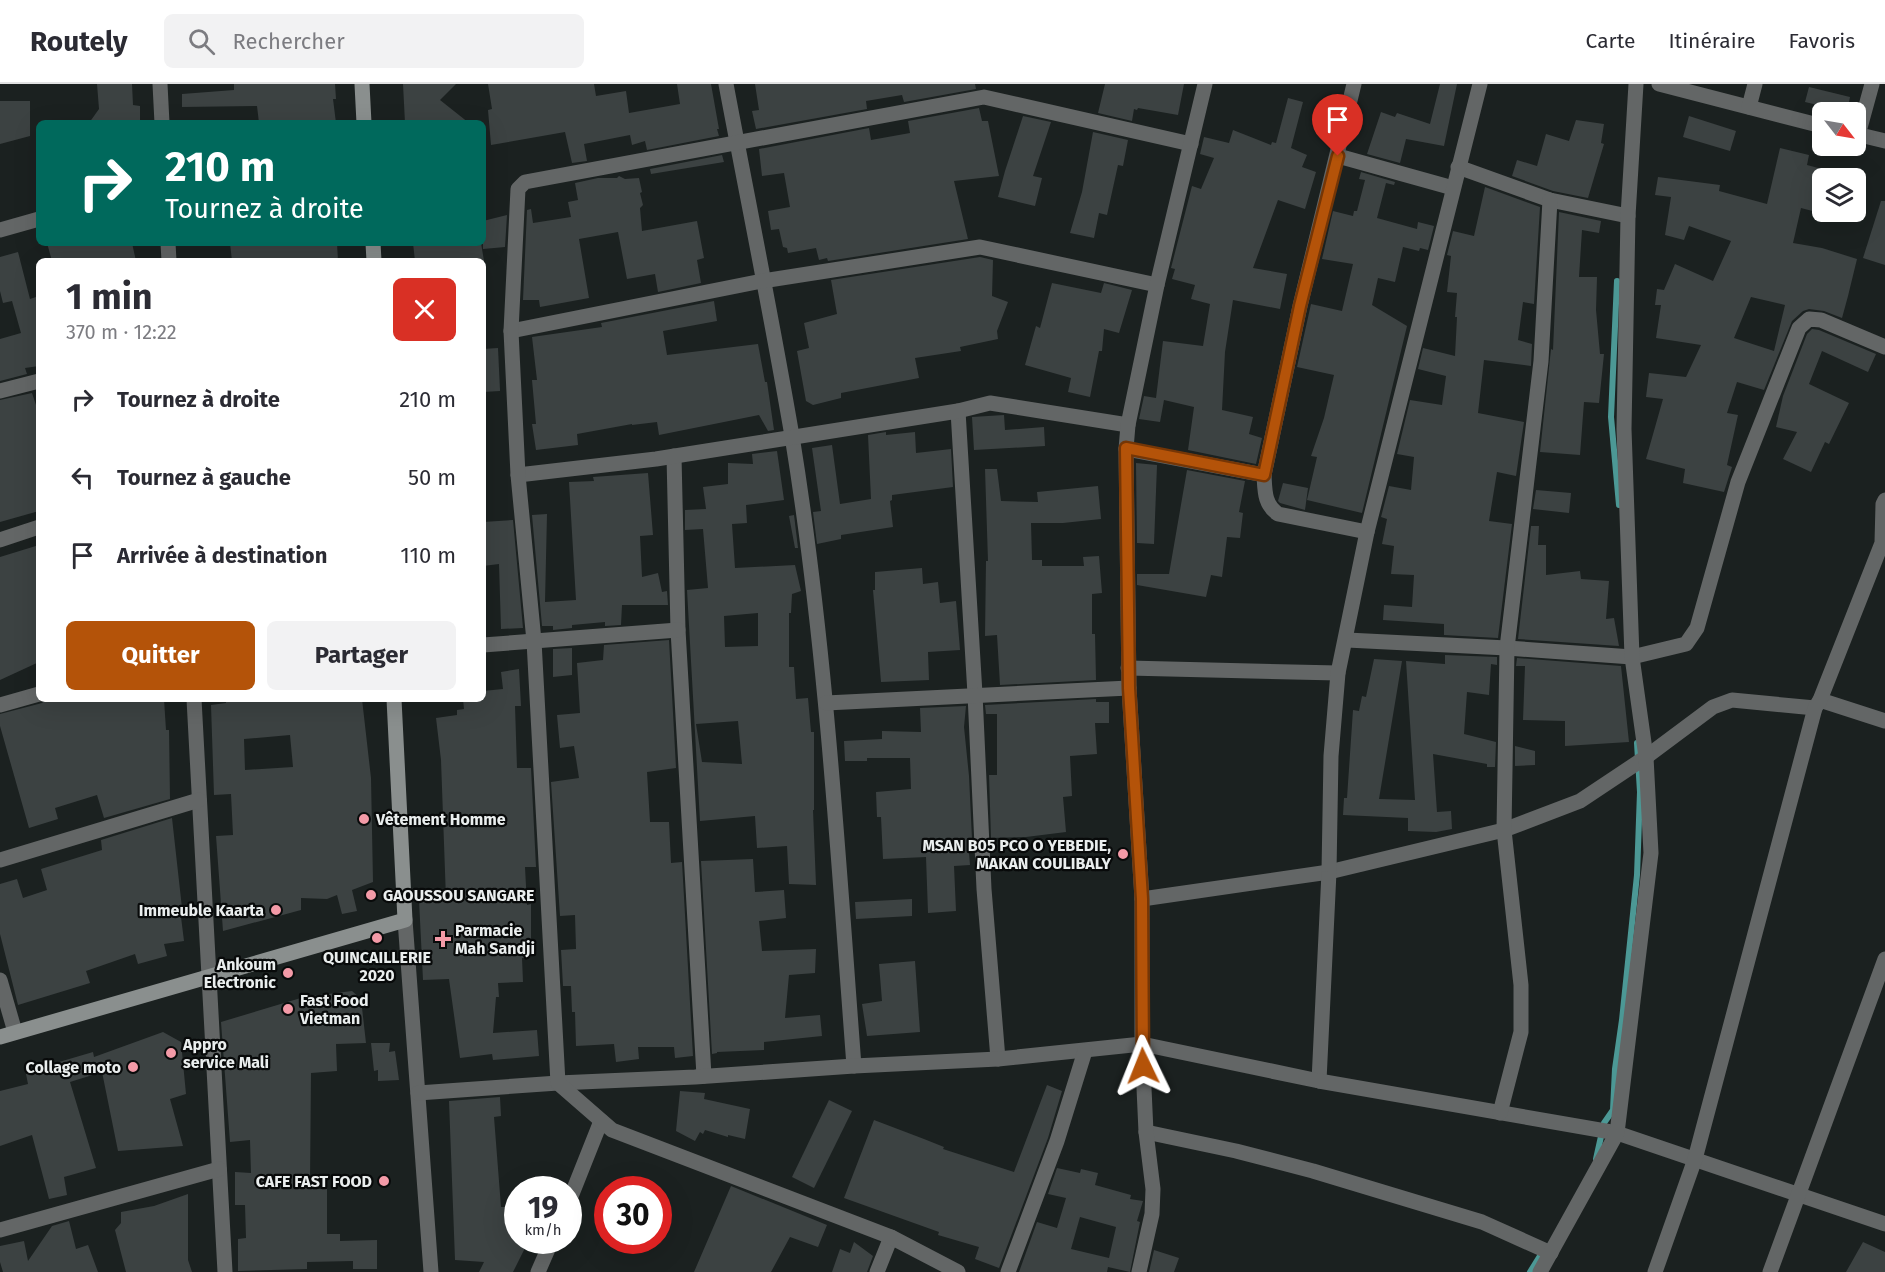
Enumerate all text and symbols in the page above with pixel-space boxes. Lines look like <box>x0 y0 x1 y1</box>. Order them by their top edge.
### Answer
search box <box>164 14 584 68</box>
text: Routely <box>30 25 128 58</box>
icon: search <box>185 25 218 58</box>
text: Rechercher <box>233 28 345 55</box>
text: Carte <box>1586 28 1635 54</box>
text: Itinéraire <box>1668 28 1755 54</box>
text: Favoris <box>1788 28 1855 54</box>
pin <box>1312 94 1363 156</box>
north arrow <box>1812 102 1866 156</box>
map controls <box>1812 102 1866 222</box>
icon: arrive <box>1321 103 1354 136</box>
text: 210 m <box>165 142 275 192</box>
icon: right <box>66 144 144 222</box>
button: layers <box>1812 168 1866 222</box>
text: Tournez à droite <box>165 193 364 225</box>
text: 1 min <box>66 275 153 319</box>
button: close <box>393 278 456 341</box>
text: 370 m · 12:22 <box>66 320 177 344</box>
icon: right <box>66 383 99 416</box>
text: Tournez à droite <box>117 386 280 413</box>
text: 210 m <box>399 386 456 413</box>
icon: left <box>66 461 99 494</box>
text: Tournez à gauche <box>117 464 291 491</box>
text: 50 m <box>408 464 456 491</box>
icon: arrive <box>66 539 99 572</box>
text: Arrivée à destination <box>117 542 327 569</box>
text: 110 m <box>400 542 456 569</box>
button: Quitter <box>66 621 255 690</box>
button: Partager <box>267 621 456 690</box>
place label: Vêtement Homme <box>375 810 506 829</box>
marker: Vêtement Homme <box>357 812 371 826</box>
place label: MSAN B05 PCO O YEBEDIE, MAKAN COULIBALY <box>922 836 1111 873</box>
marker: MSAN B05 PCO O YEBEDIE, MAKAN COULIBALY <box>1116 847 1130 861</box>
place label: GAOUSSOU SANGARE <box>383 886 535 905</box>
marker: GAOUSSOU SANGARE <box>364 888 378 902</box>
place label: Immeuble Kaarta <box>139 901 264 920</box>
marker: Immeuble Kaarta <box>269 903 283 917</box>
place label: Parmacie Mah Sandji <box>455 921 535 958</box>
marker: QUINCAILLERIE 2020 <box>370 931 384 945</box>
marker: Parmacie Mah Sandji <box>436 932 450 946</box>
place label: QUINCAILLERIE 2020 <box>323 948 431 985</box>
place label: Ankoum Electronic <box>204 955 276 992</box>
marker: Ankoum Electronic <box>281 966 295 980</box>
place label: Fast Food Vietman <box>299 991 369 1028</box>
marker: Fast Food Vietman <box>281 1002 295 1016</box>
position arrow <box>1111 1034 1175 1098</box>
place label: Appro service Mali <box>182 1035 269 1072</box>
marker: Appro service Mali <box>164 1046 178 1060</box>
place label: Collage moto <box>26 1058 121 1077</box>
marker: Collage moto <box>126 1060 140 1074</box>
place label: CAFE FAST FOOD <box>256 1172 372 1191</box>
marker: CAFE FAST FOOD <box>377 1174 391 1188</box>
speed limit sign: 30 <box>594 1176 672 1254</box>
text: 19 <box>528 1190 558 1226</box>
text: km/h <box>524 1221 562 1239</box>

